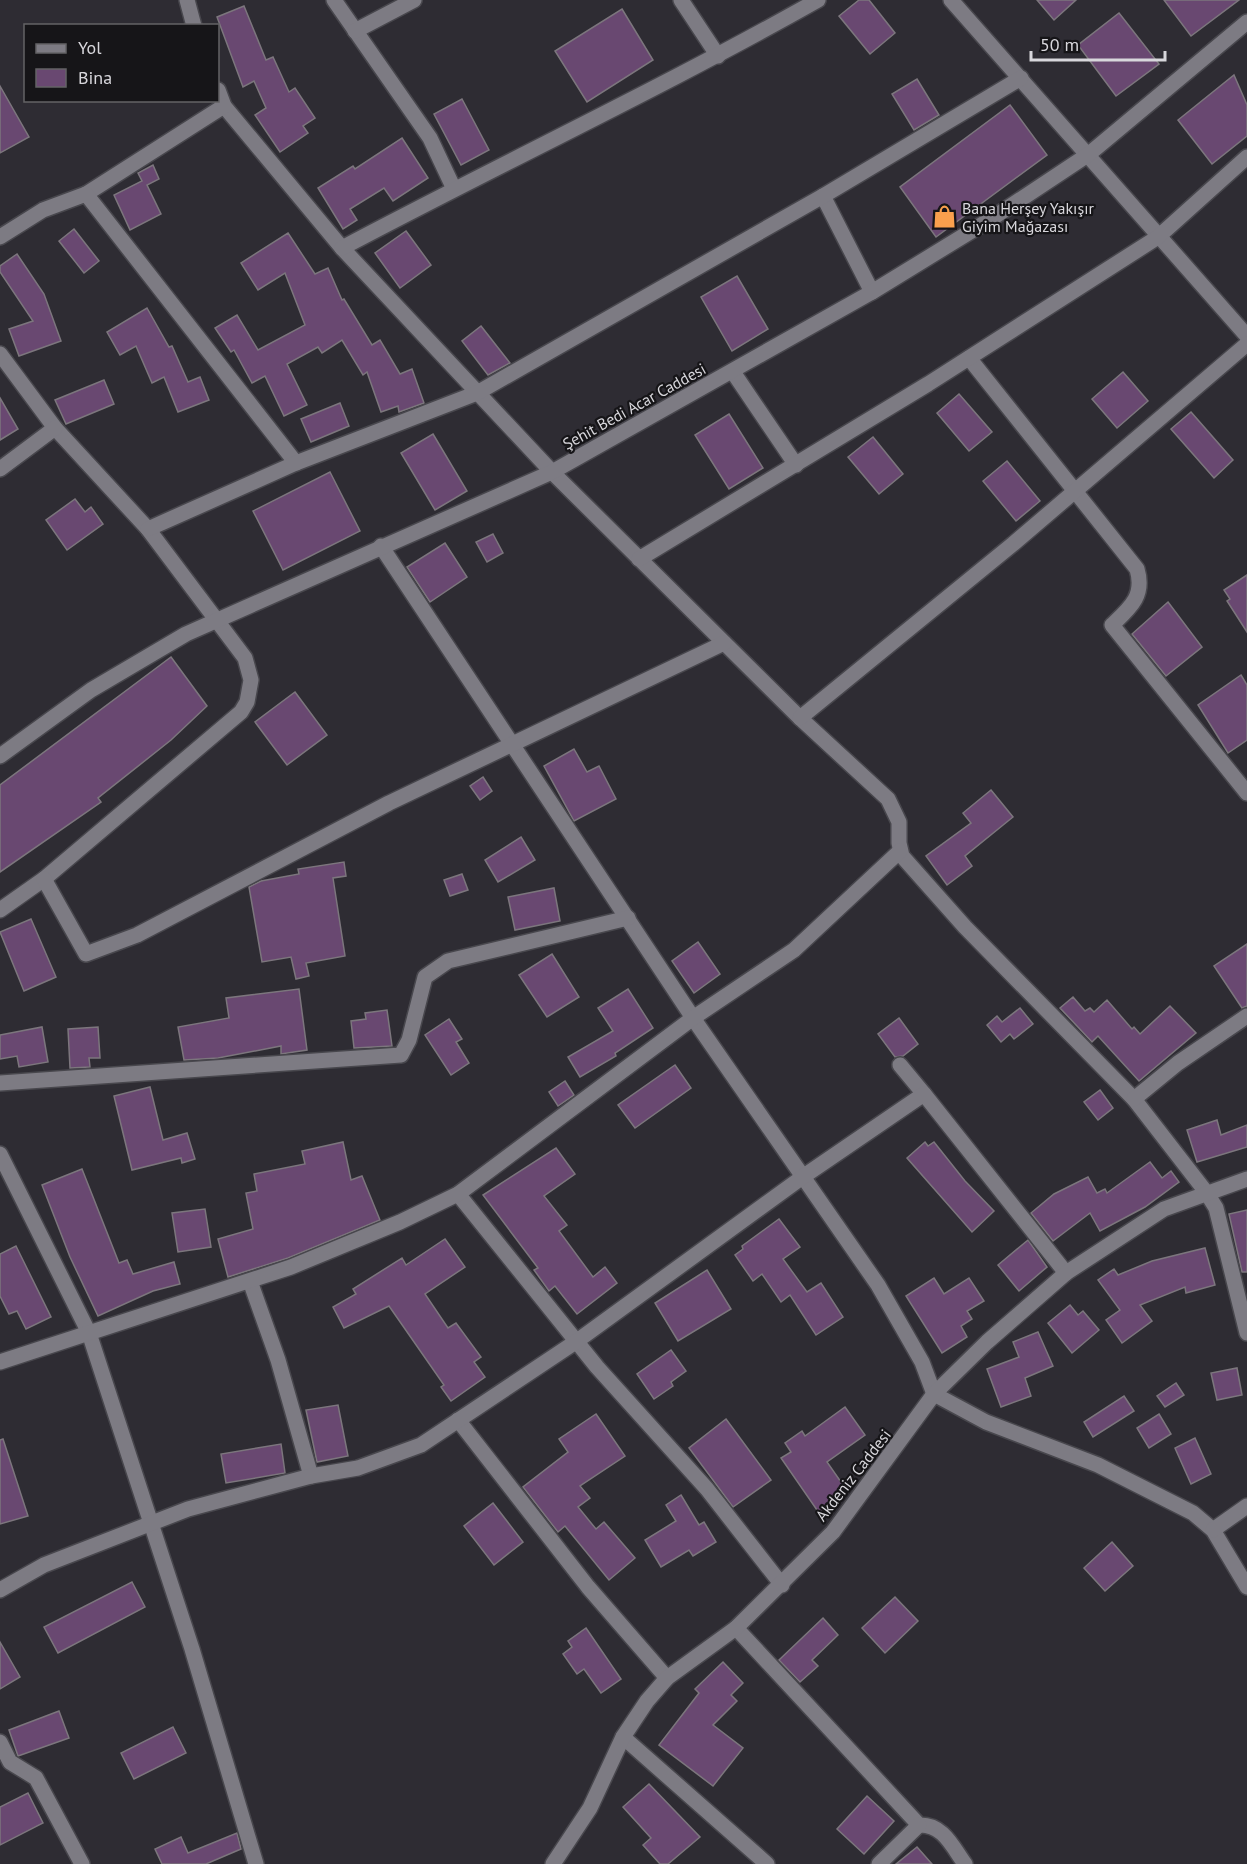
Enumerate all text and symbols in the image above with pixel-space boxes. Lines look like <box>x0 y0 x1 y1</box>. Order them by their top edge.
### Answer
legend <box>24 24 219 102</box>
scale bar <box>1031 24 1164 62</box>
text: 50 m <box>1040 33 1079 56</box>
text: Yol <box>78 36 102 59</box>
text: Bina <box>78 66 112 89</box>
place label: Bana Herşey Yakışır Giyim Mağazası <box>962 198 1094 236</box>
shop icon: Bana Herşey Yakışır Giyim Mağazası <box>931 204 957 230</box>
street label: Şehit Bedi Acar Caddesi <box>559 358 709 454</box>
street label: Akdeniz Caddesi <box>811 1425 895 1525</box>

